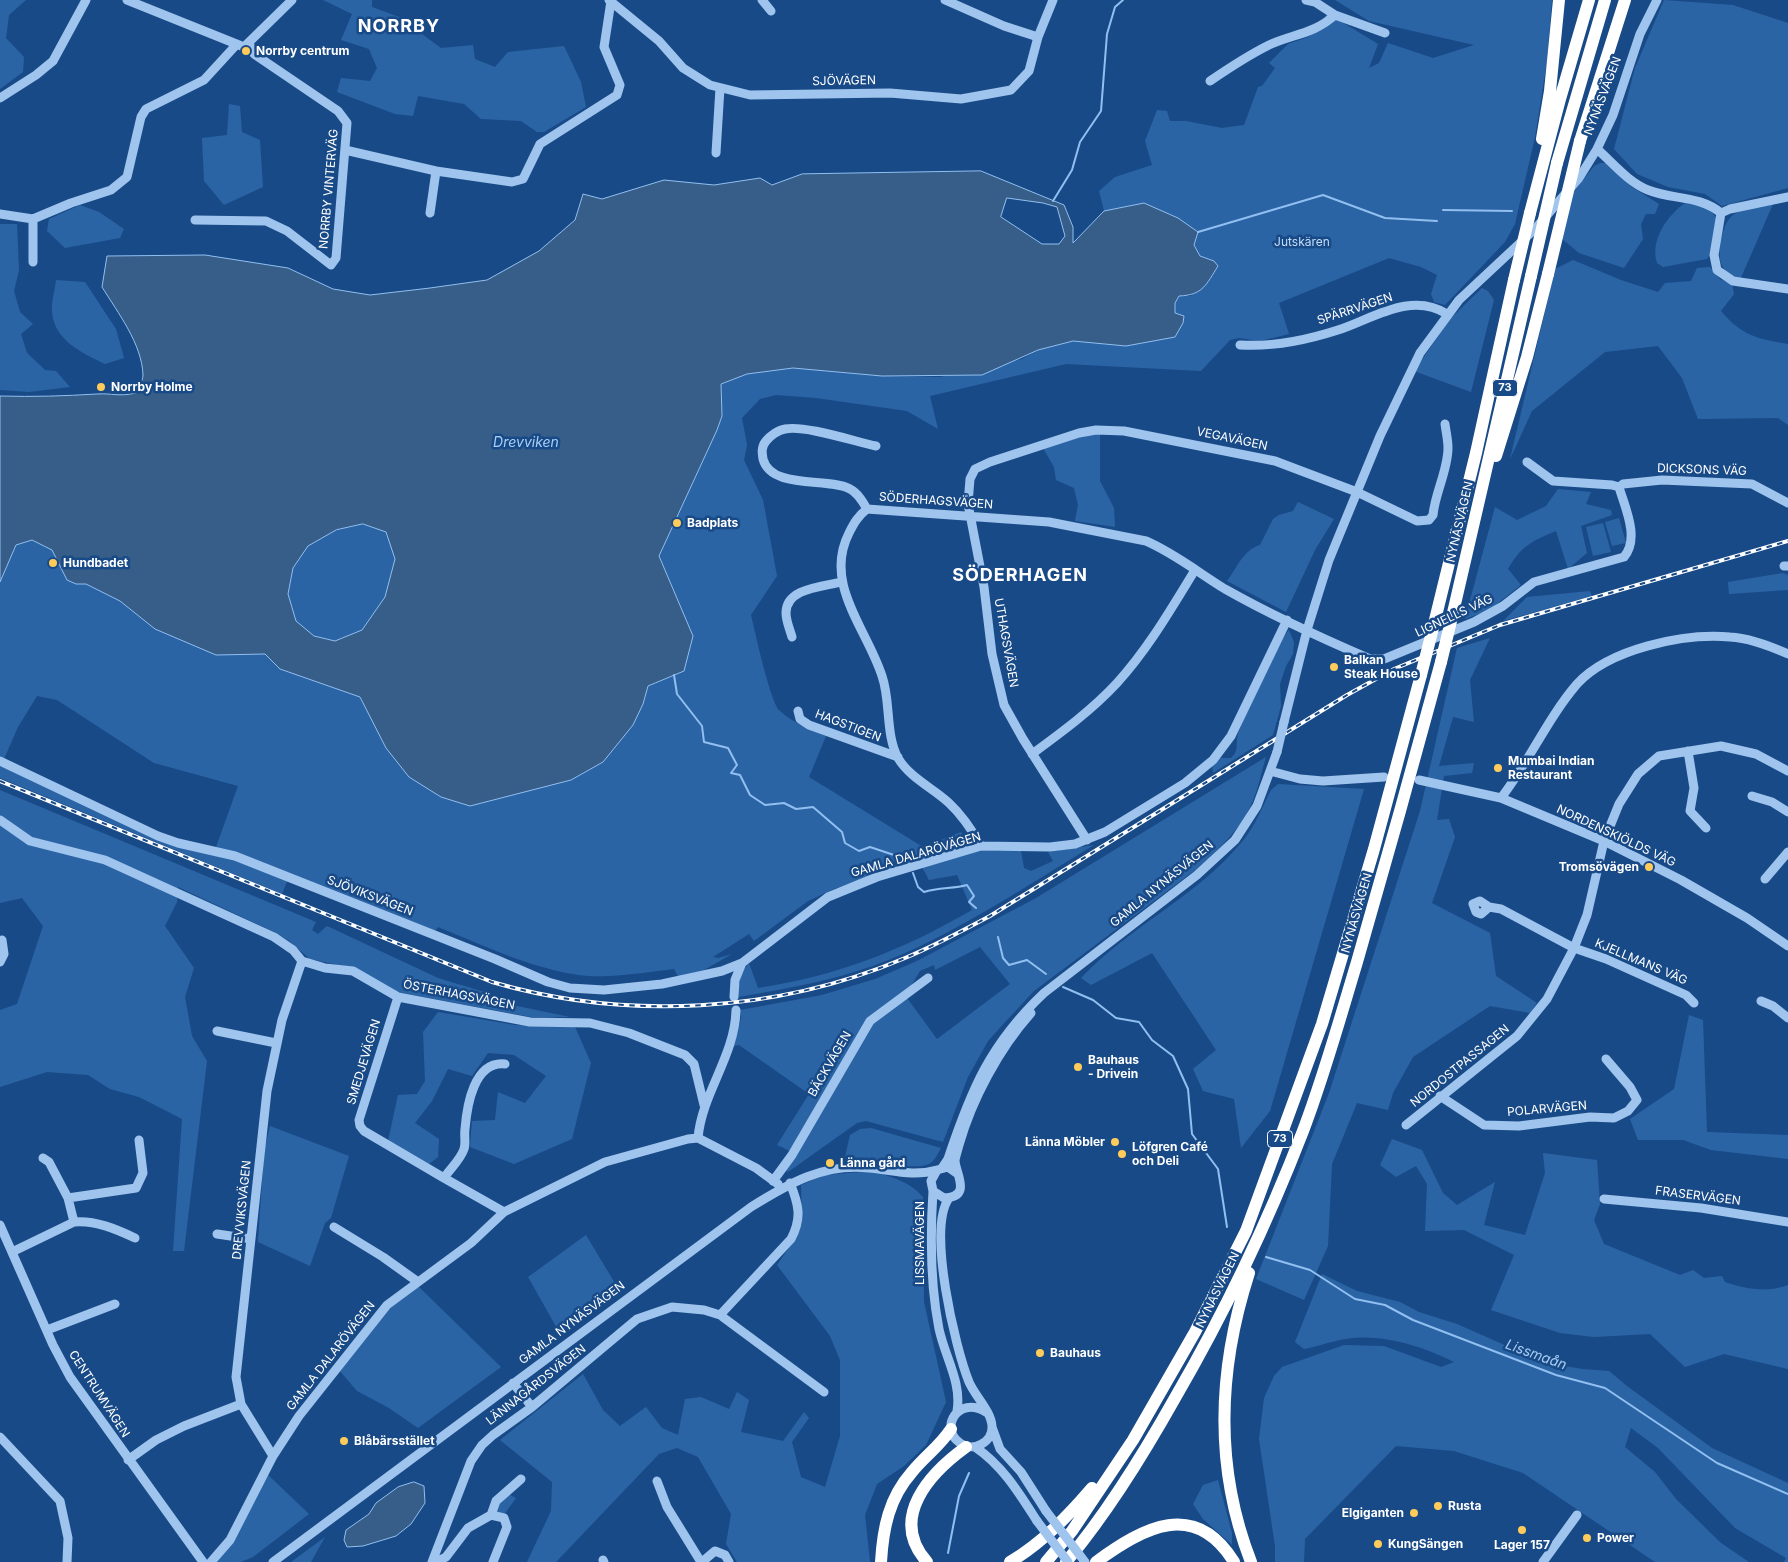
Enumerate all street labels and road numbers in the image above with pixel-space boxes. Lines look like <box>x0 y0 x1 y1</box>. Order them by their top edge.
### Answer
street label: NYNÄSVÄGEN <box>1581 55 1625 137</box>
street label: SJÖVÄGEN <box>812 73 876 89</box>
street label: NORRBY VINTERVÄG <box>317 128 341 250</box>
street label: SPÄRRVÄGEN <box>1315 290 1395 328</box>
road number: 73 <box>1492 379 1518 396</box>
street label: VEGAVÄGEN <box>1195 424 1269 454</box>
street label: DICKSONS VÄG <box>1657 461 1747 479</box>
street label: NYNÄSVÄGEN <box>1444 480 1476 564</box>
street label: SÖDERHAGSVÄGEN <box>878 490 994 512</box>
street label: LIGNELLS VÄG <box>1413 592 1495 640</box>
street label: UTHAGSVÄGEN <box>991 597 1021 689</box>
street label: HAGSTIGEN <box>813 707 883 745</box>
street label: NORDENSKIÖLDS VÄG <box>1554 802 1678 870</box>
street label: GAMLA DALARÖVÄGEN <box>849 829 983 881</box>
street label: GAMLA NYNÄSVÄGEN <box>1107 838 1217 930</box>
street label: NYNÄSVÄGEN <box>1339 871 1375 955</box>
street label: SJÖVIKSVÄGEN <box>325 873 415 919</box>
street label: KJELLMANS VÄG <box>1593 936 1689 988</box>
street label: ÖSTERHAGSVÄGEN <box>402 977 516 1013</box>
street label: SMEDJEVÄGEN <box>344 1017 384 1107</box>
street label: NORDOSTPASSAGEN <box>1408 1022 1512 1110</box>
street label: BÄCKVÄGEN <box>805 1029 855 1099</box>
street label: POLARVÄGEN <box>1507 1098 1587 1120</box>
road number: 73 <box>1268 1130 1292 1148</box>
street label: DREVVIKSVÄGEN <box>230 1160 254 1260</box>
street label: FRASERVÄGEN <box>1654 1184 1742 1208</box>
street label: LISSMAVÄGEN <box>913 1201 927 1285</box>
street label: NYNÄSVÄGEN <box>1193 1250 1243 1330</box>
street label: GAMLA NYNÄSVÄGEN <box>516 1278 628 1368</box>
street label: GAMLA DALARÖVÄGEN <box>284 1298 378 1414</box>
street label: LÄNNAGÅRDSVÄGEN <box>483 1342 589 1428</box>
street label: CENTRUMVÄGEN <box>66 1348 132 1440</box>

